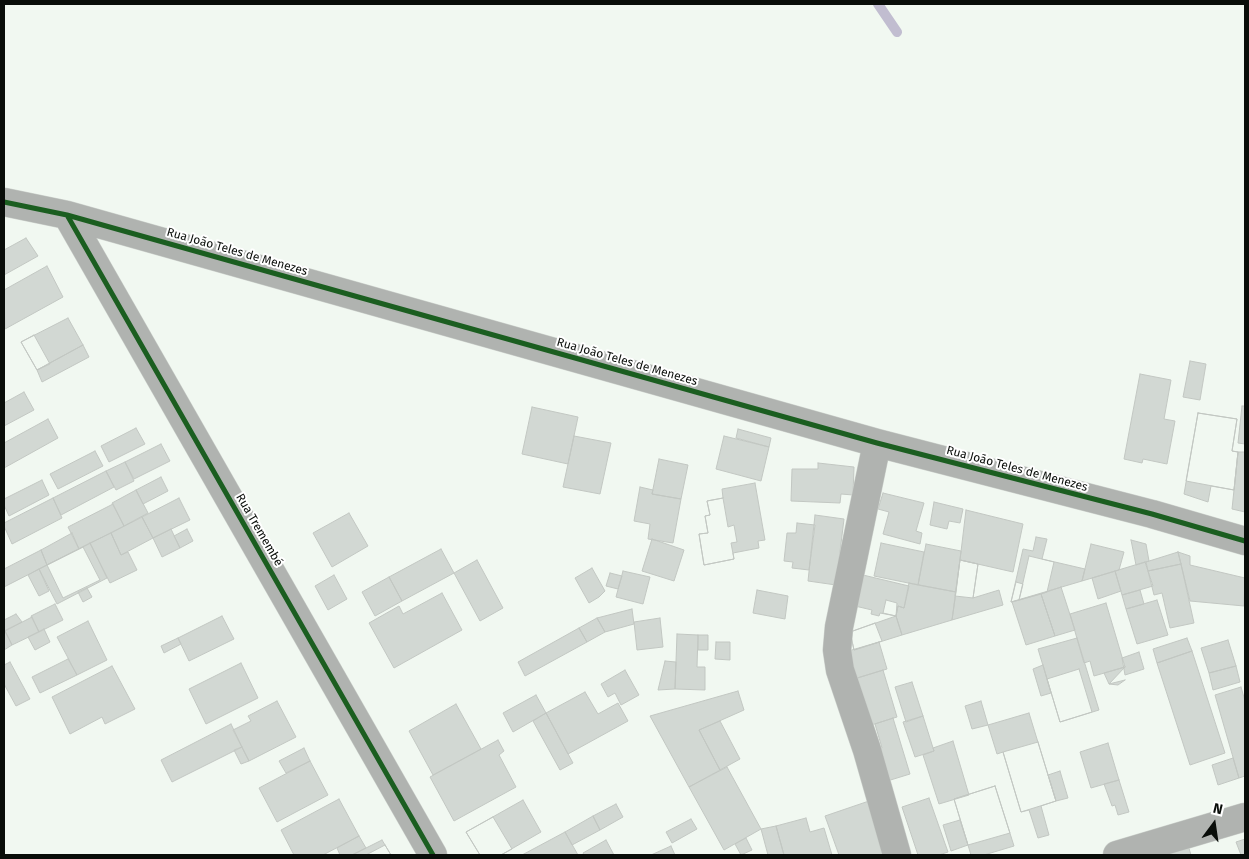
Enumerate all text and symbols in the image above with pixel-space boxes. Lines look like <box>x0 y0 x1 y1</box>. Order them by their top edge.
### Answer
street label: Rua João Teles de Menezes <box>165 225 309 279</box>
street label: Rua João Teles de Menezes <box>555 335 699 389</box>
street label: Rua João Teles de Menezes <box>945 443 1089 495</box>
street label: Rua Tremembé <box>232 491 286 569</box>
north arrow <box>1189 799 1239 849</box>
text: N <box>1211 800 1224 818</box>

